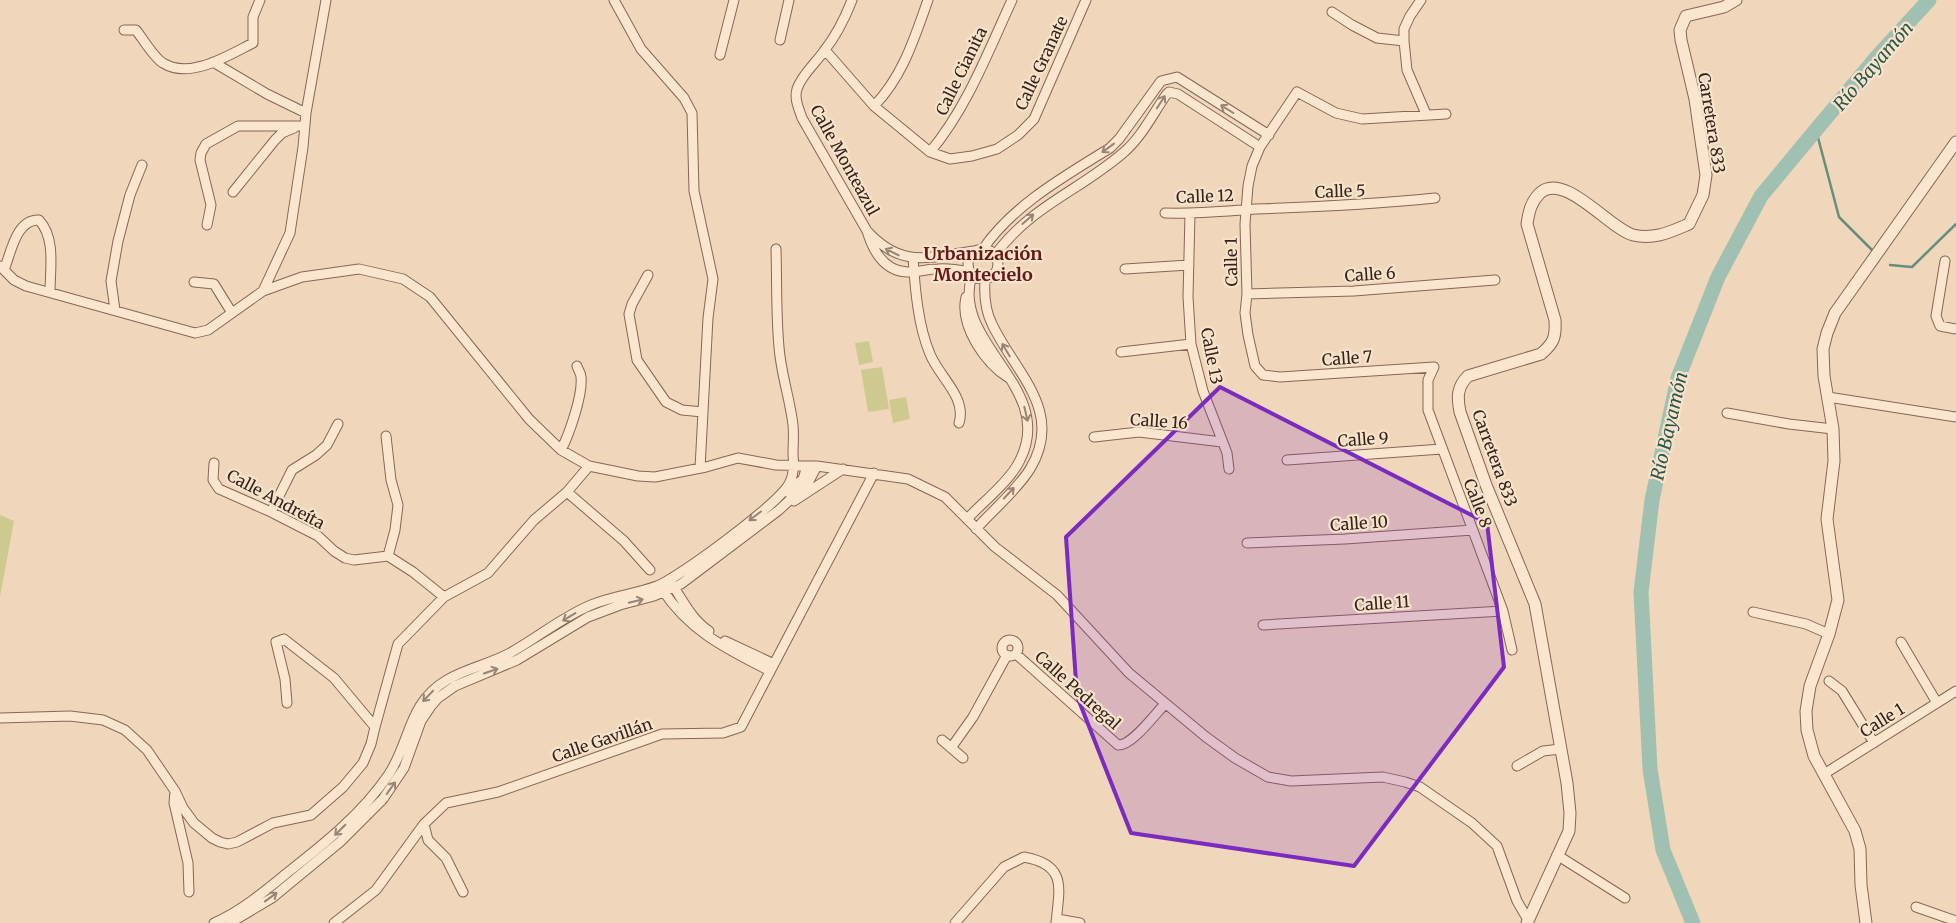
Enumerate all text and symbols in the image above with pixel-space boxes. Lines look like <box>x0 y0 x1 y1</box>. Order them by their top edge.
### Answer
street label: Calle Granate <box>1010 13 1072 113</box>
water label: Río Bayamón <box>1828 17 1918 115</box>
street label: Calle Cianita <box>931 23 991 118</box>
street label: Carretera 833 <box>1694 71 1730 175</box>
one-way arrow <box>1156 95 1166 109</box>
street label: Calle Monteazul <box>806 101 884 219</box>
one-way arrow <box>1221 103 1235 113</box>
one-way arrow <box>1102 143 1115 154</box>
street label: Calle 5 <box>1314 180 1366 202</box>
street label: Calle 12 <box>1176 185 1234 207</box>
one-way arrow <box>1021 214 1034 225</box>
street label: Calle 1 <box>1221 238 1241 286</box>
district label: Urbanización Montecielo <box>923 242 1043 286</box>
one-way arrow <box>885 247 900 256</box>
street label: Calle 6 <box>1344 262 1396 286</box>
street label: Calle 13 <box>1197 326 1227 386</box>
one-way arrow <box>1001 343 1011 357</box>
street label: Calle 7 <box>1321 346 1373 370</box>
water label: Río Bayamón <box>1645 370 1693 482</box>
one-way arrow <box>1022 405 1031 421</box>
street label: Carretera 833 <box>1468 407 1522 509</box>
street label: Calle 16 <box>1130 409 1189 433</box>
street label: Calle 9 <box>1337 427 1389 451</box>
street label: Calle Andreíta <box>224 465 329 533</box>
street label: Calle 8 <box>1460 476 1496 530</box>
one-way arrow <box>1004 486 1015 499</box>
one-way arrow <box>748 511 762 521</box>
street label: Calle 10 <box>1329 511 1389 535</box>
street label: Calle 11 <box>1354 591 1410 615</box>
one-way arrow <box>628 595 644 605</box>
one-way arrow <box>562 613 576 623</box>
street label: Calle Pedregal <box>1031 646 1125 734</box>
one-way arrow <box>483 666 499 675</box>
one-way arrow <box>422 689 434 701</box>
street label: Calle 1 <box>1856 699 1908 741</box>
street label: Calle Gavillán <box>549 713 655 766</box>
one-way arrow <box>386 781 396 795</box>
one-way arrow <box>334 823 346 836</box>
one-way arrow <box>264 892 278 902</box>

